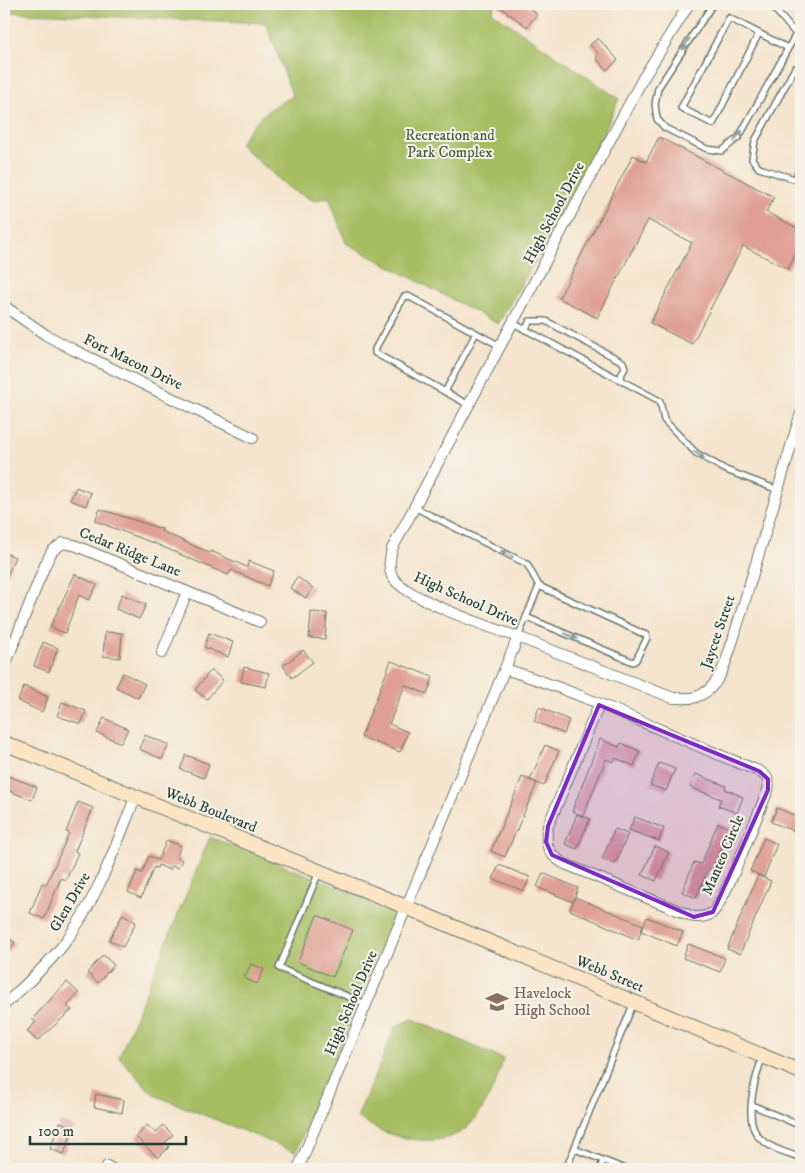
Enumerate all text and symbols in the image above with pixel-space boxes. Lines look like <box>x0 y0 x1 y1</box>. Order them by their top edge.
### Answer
one-way arrow <box>681 37 691 51</box>
park label: Recreation and Park Complex <box>405 126 495 162</box>
one-way arrow <box>733 130 744 143</box>
street label: High School Drive <box>519 159 589 267</box>
street label: Fort Macon Drive <box>80 330 186 394</box>
one-way arrow <box>692 449 705 460</box>
street label: Cedar Ridge Lane <box>76 523 184 581</box>
one-way arrow <box>500 550 514 558</box>
street label: High School Drive <box>411 567 521 631</box>
street label: Jaycee Street <box>696 593 740 673</box>
one-way arrow <box>564 632 579 640</box>
street label: Webb Boulevard <box>161 783 260 837</box>
street label: Manteo Circle <box>697 812 749 898</box>
street label: Glen Drive <box>45 869 95 935</box>
street label: High School Drive <box>320 947 382 1059</box>
street label: Webb Street <box>572 951 647 997</box>
place label: Havelock High School <box>514 984 591 1020</box>
school or university icon: Havelock High School <box>484 989 510 1015</box>
scale bar <box>30 1113 186 1145</box>
text: 100 m <box>38 1122 74 1141</box>

